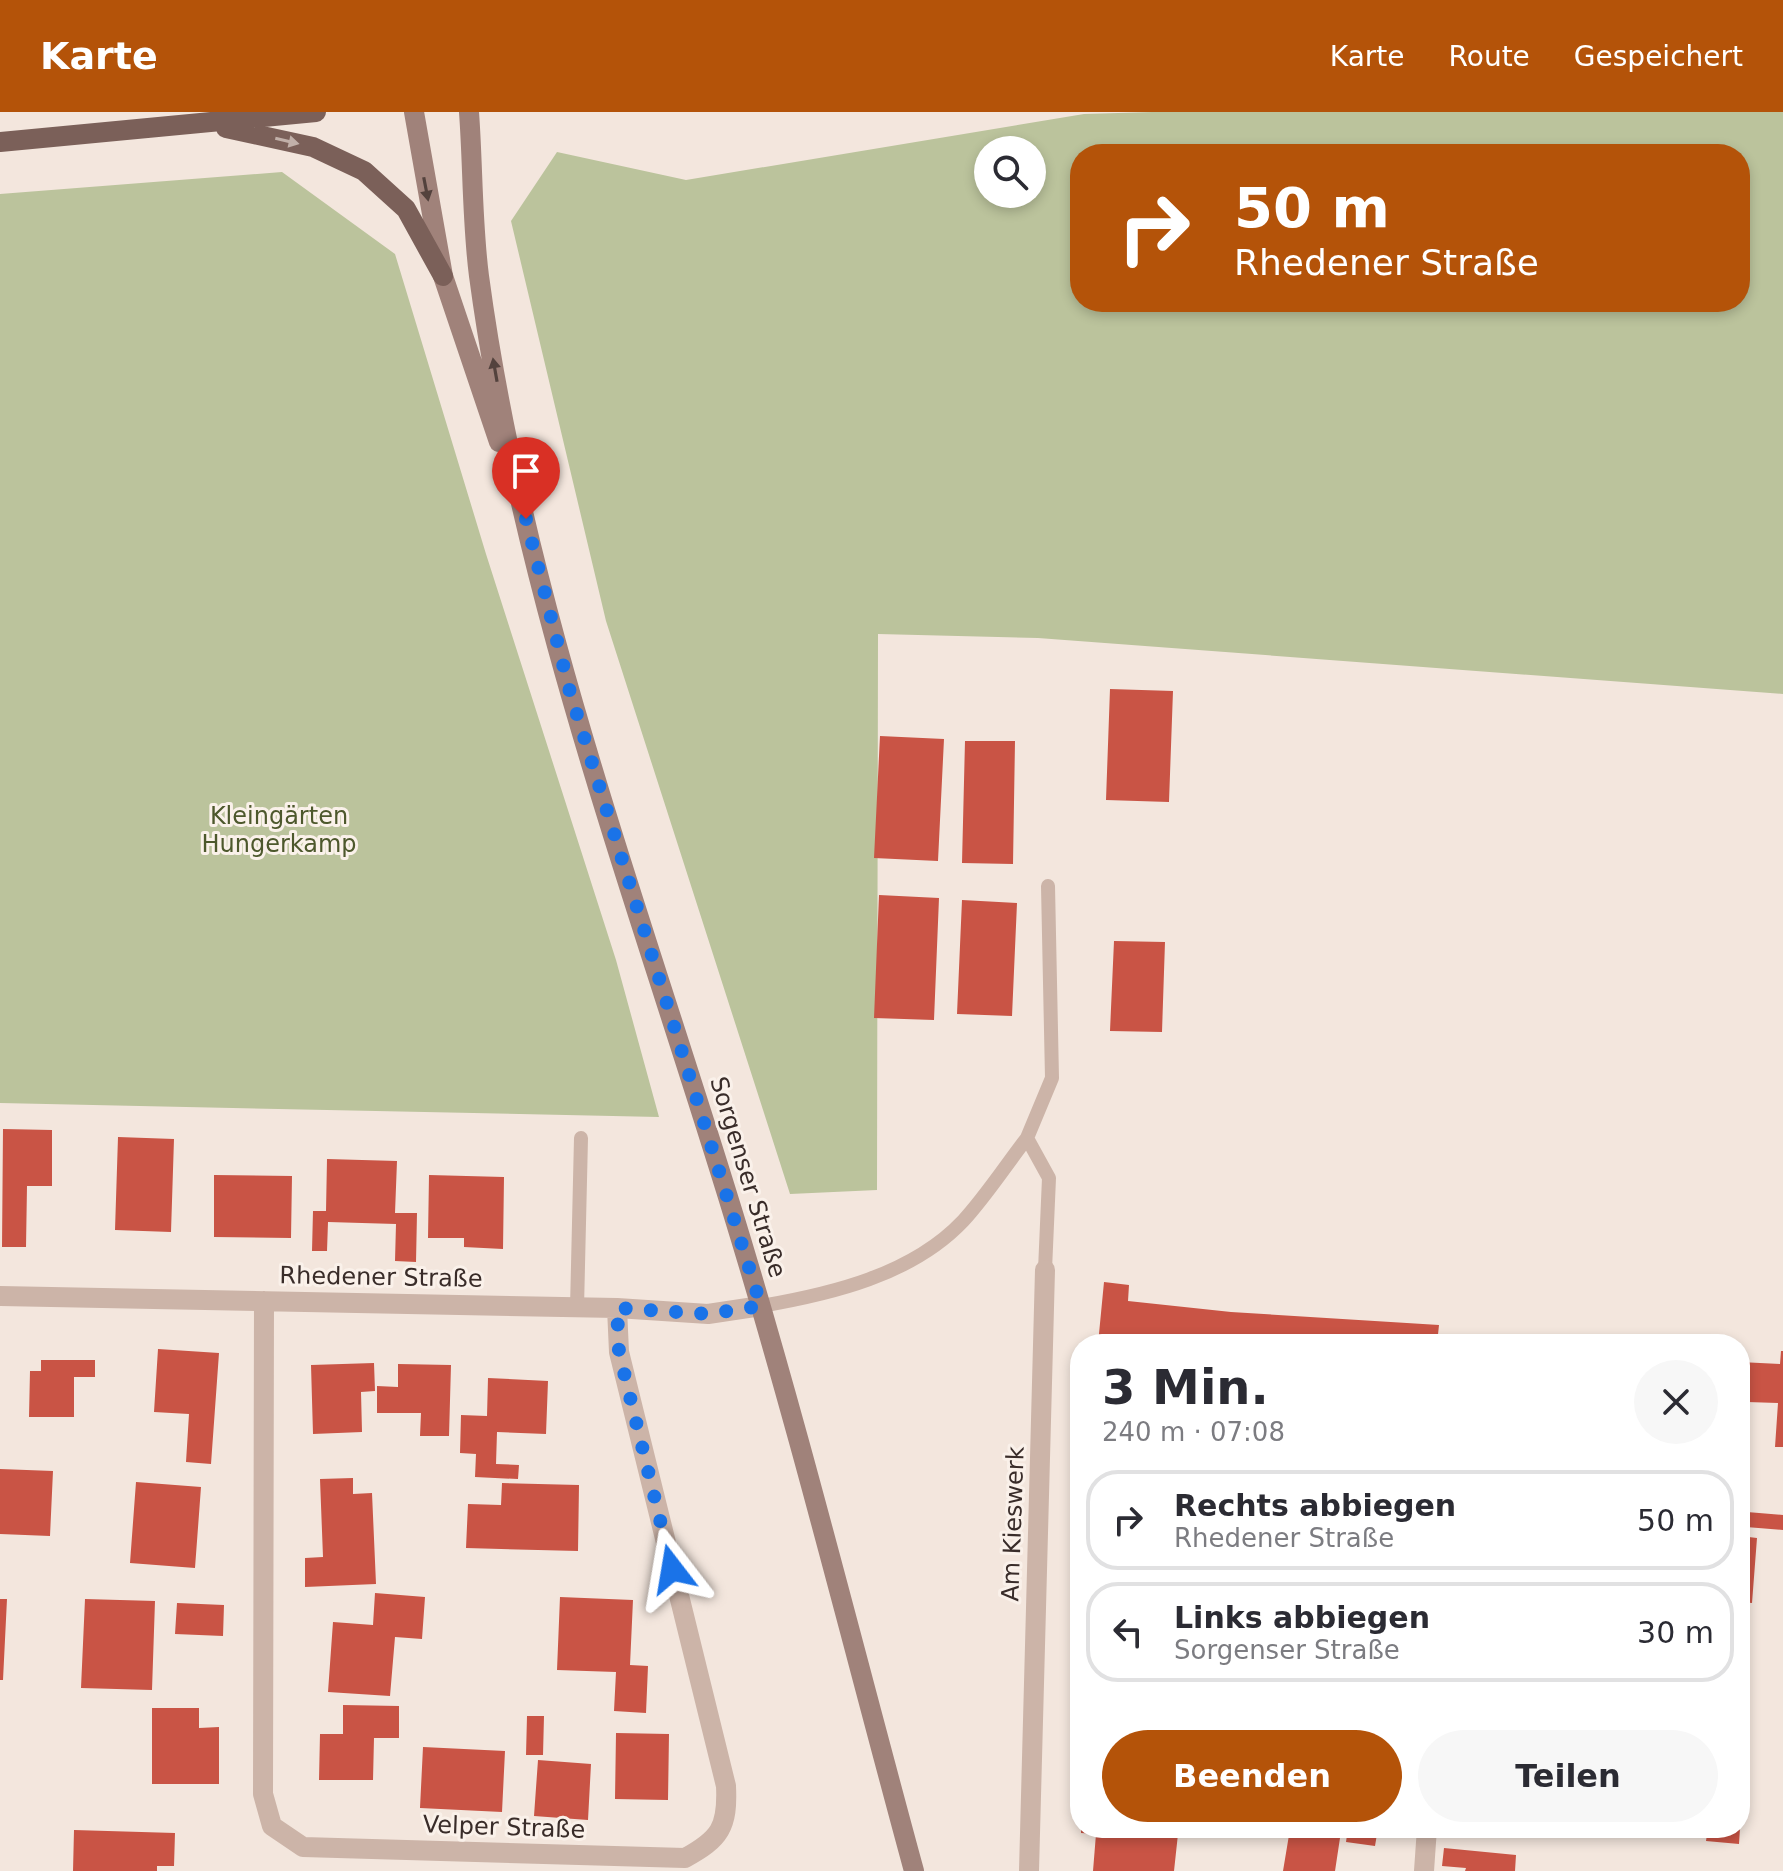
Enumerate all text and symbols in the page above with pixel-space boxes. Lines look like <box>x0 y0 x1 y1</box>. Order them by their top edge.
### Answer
text: Karte <box>40 34 158 78</box>
text: Karte <box>1330 40 1405 73</box>
text: Route <box>1449 40 1530 73</box>
text: Gespeichert <box>1574 40 1743 73</box>
one-way arrow <box>275 135 300 148</box>
map controls <box>974 136 1046 208</box>
button: search <box>974 136 1046 208</box>
text: 50 m <box>1234 175 1390 240</box>
icon: right <box>1102 176 1206 280</box>
one-way arrow <box>420 177 433 202</box>
text: Rhedener Straße <box>1234 242 1539 283</box>
one-way arrow <box>488 358 501 383</box>
pin <box>492 437 560 519</box>
icon: arrive <box>504 449 548 493</box>
park label: Kleingärten Hungerkamp <box>201 802 357 858</box>
street label: Sorgenser Straße <box>704 1073 792 1281</box>
street label: Rhedener Straße <box>279 1261 483 1293</box>
text: 3 Min. <box>1102 1359 1269 1415</box>
button: close <box>1634 1360 1718 1444</box>
text: 240 m · 07:08 <box>1102 1417 1285 1447</box>
street label: Am Kieswerk <box>996 1446 1030 1602</box>
text: Rechts abbiegen <box>1174 1488 1456 1523</box>
icon: right <box>1106 1498 1150 1542</box>
text: 50 m <box>1637 1503 1714 1538</box>
text: Rhedener Straße <box>1174 1523 1394 1553</box>
position arrow <box>630 1527 714 1611</box>
text: Links abbiegen <box>1174 1600 1430 1635</box>
icon: left <box>1106 1610 1150 1654</box>
text: 30 m <box>1637 1615 1714 1650</box>
text: Sorgenser Straße <box>1174 1635 1400 1665</box>
button: Beenden <box>1102 1730 1402 1822</box>
button: Teilen <box>1418 1730 1718 1822</box>
street label: Velper Straße <box>422 1810 586 1844</box>

